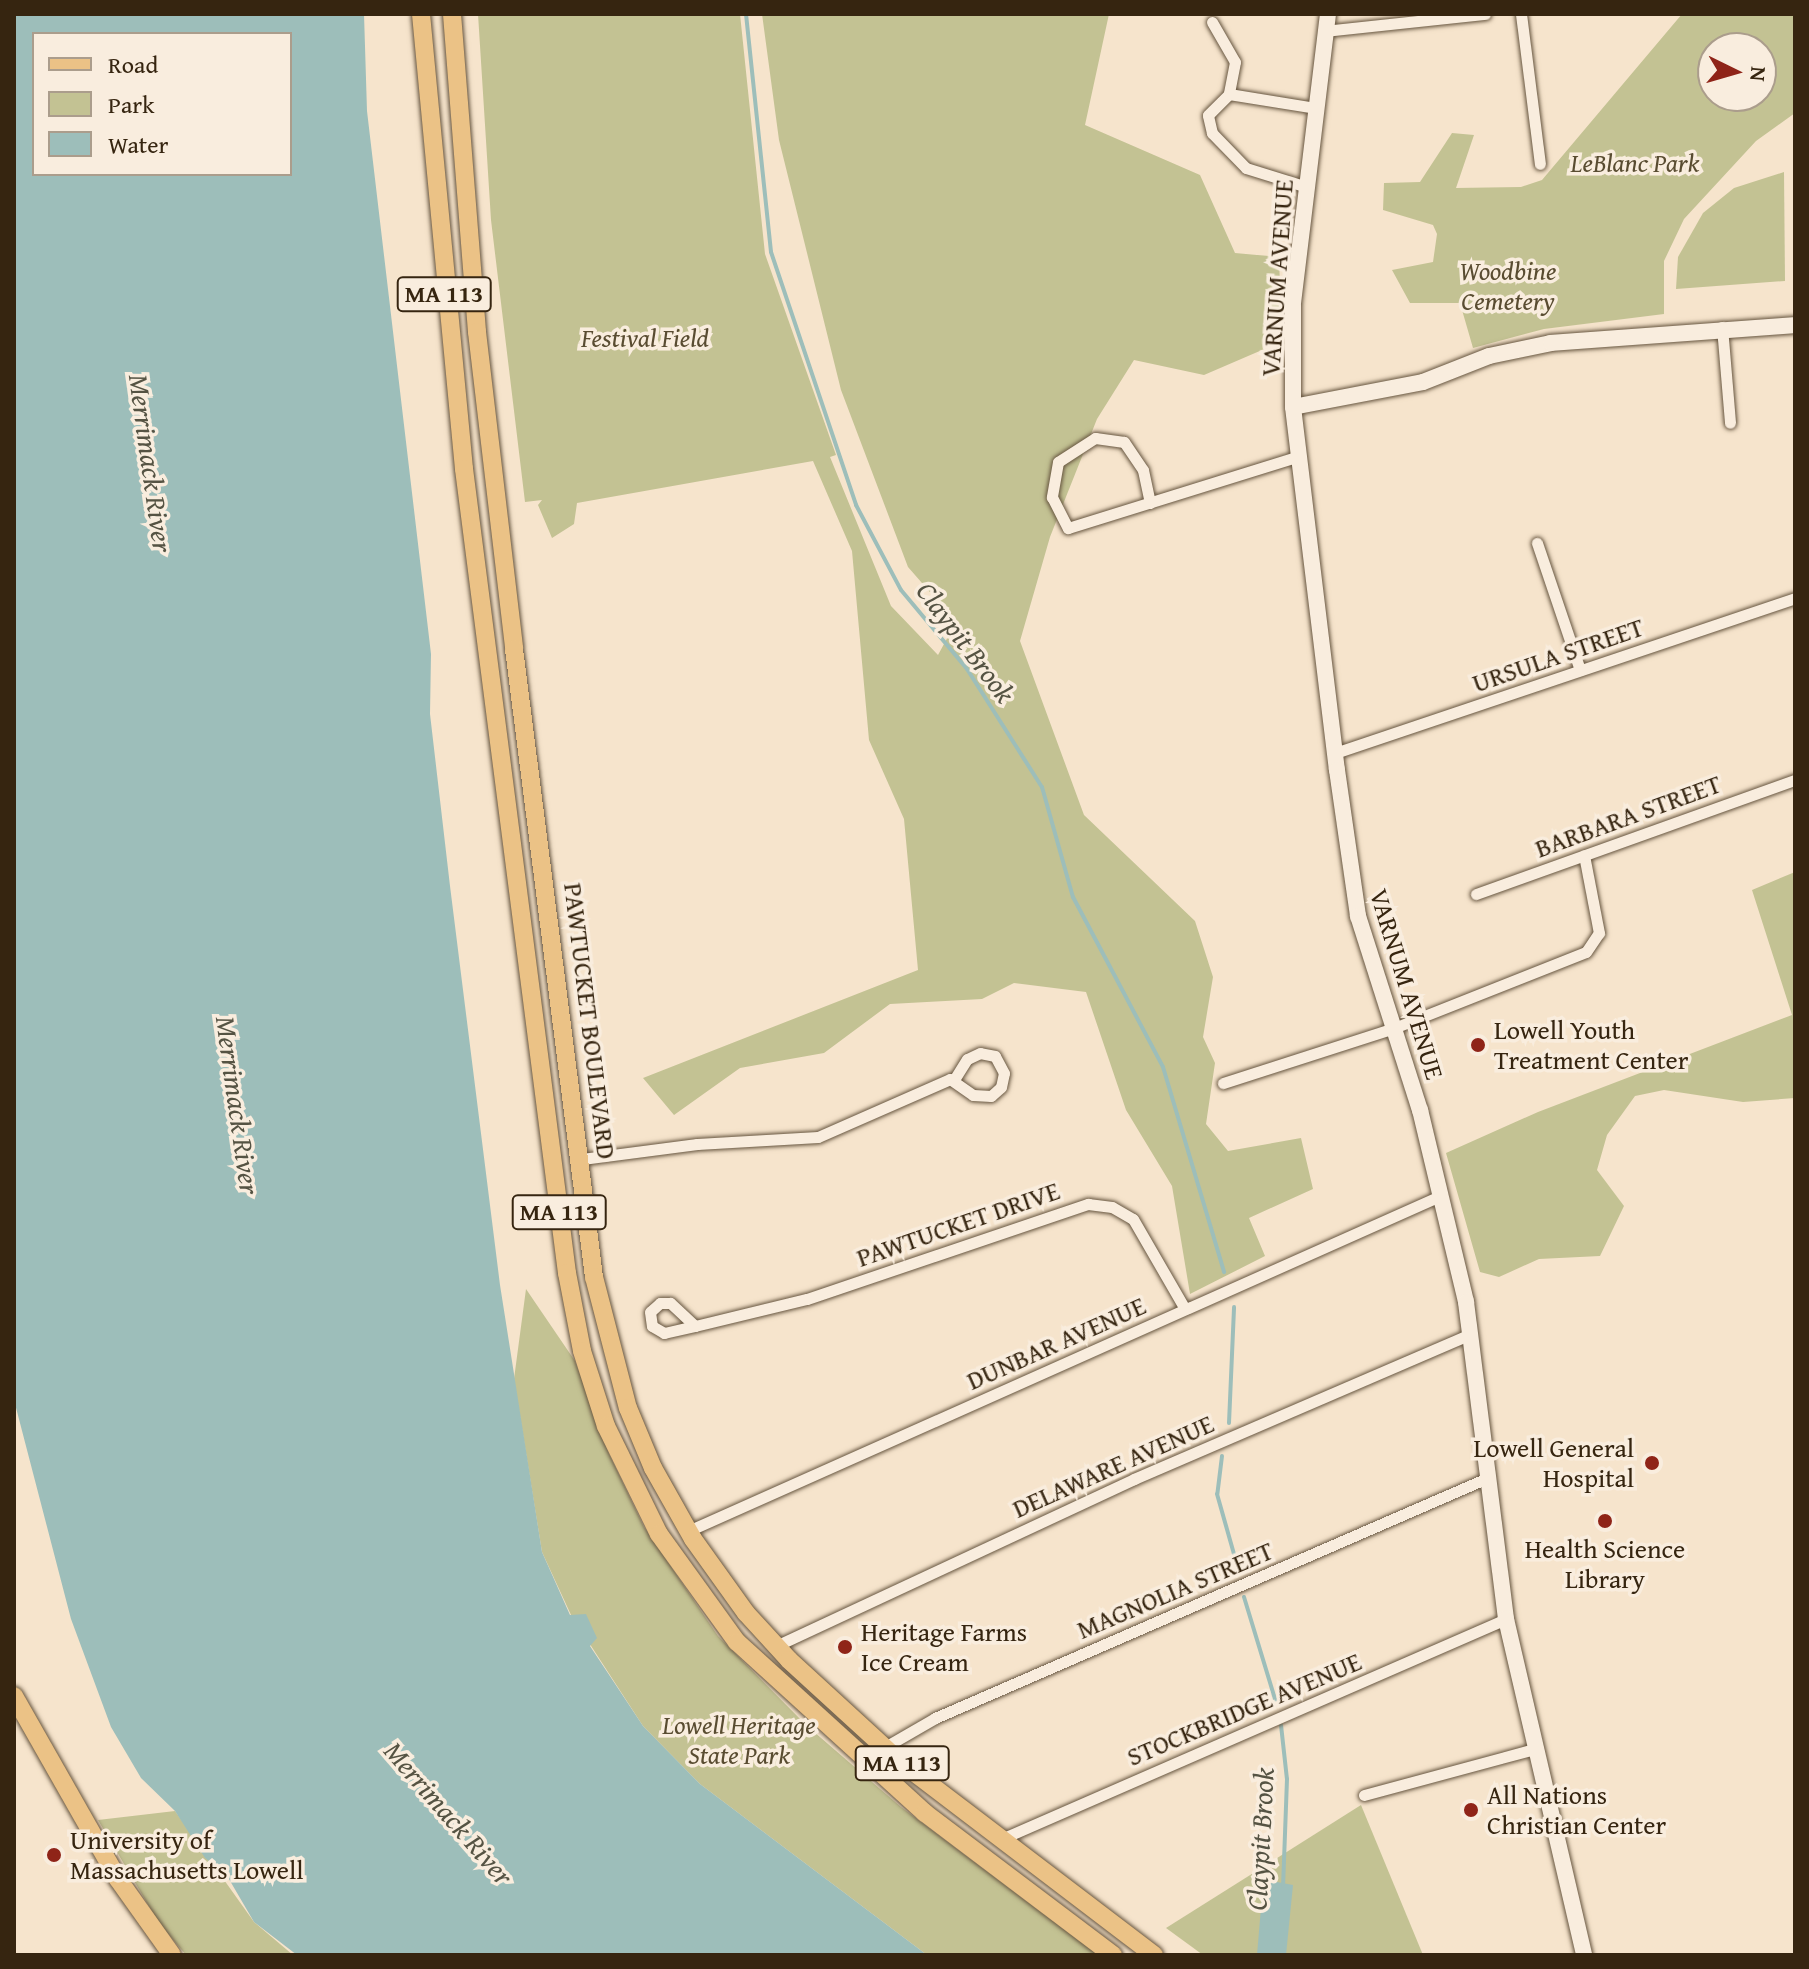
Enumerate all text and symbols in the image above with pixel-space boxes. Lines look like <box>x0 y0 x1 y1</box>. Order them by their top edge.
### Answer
legend <box>32 32 292 176</box>
north arrow <box>1697 32 1777 112</box>
text: Road <box>108 47 158 82</box>
text: N <box>1742 65 1775 83</box>
text: Park <box>108 87 154 122</box>
text: Water <box>108 127 168 162</box>
park label: LeBlanc Park <box>1571 147 1699 179</box>
street label: VARNUM AVENUE <box>1255 178 1299 378</box>
park label: Woodbine Cemetery <box>1460 255 1556 316</box>
road number: MA 113 <box>396 274 492 314</box>
park label: Festival Field <box>581 322 709 354</box>
water label: Merrimack River <box>122 372 180 554</box>
water label: Claypit Brook <box>910 575 1022 709</box>
street label: URSULA STREET <box>1468 611 1648 699</box>
street label: BARBARA STREET <box>1531 768 1725 864</box>
street label: PAWTUCKET BOULEVARD <box>558 881 622 1161</box>
street label: VARNUM AVENUE <box>1363 885 1451 1083</box>
water label: Merrimack River <box>209 1014 267 1196</box>
place label: Lowell Youth Treatment Center <box>1494 1014 1689 1076</box>
marker: Lowell Youth Treatment Center <box>1469 1036 1487 1054</box>
street label: PAWTUCKET DRIVE <box>853 1175 1063 1273</box>
road number: MA 113 <box>511 1192 607 1232</box>
street label: DUNBAR AVENUE <box>962 1290 1150 1396</box>
street label: DELAWARE AVENUE <box>1008 1408 1218 1524</box>
place label: Lowell General Hospital <box>1474 1432 1634 1494</box>
marker: Lowell General Hospital <box>1641 1452 1663 1474</box>
marker: Health Science Library <box>1596 1512 1614 1530</box>
place label: Health Science Library <box>1525 1533 1685 1594</box>
street label: MAGNOLIA STREET <box>1072 1535 1278 1645</box>
place label: Heritage Farms Ice Cream <box>861 1616 1027 1678</box>
marker: Heritage Farms Ice Cream <box>836 1638 854 1656</box>
street label: STOCKBRIDGE AVENUE <box>1122 1646 1366 1772</box>
park label: Lowell Heritage State Park <box>662 1709 816 1770</box>
water label: Merrimack River <box>377 1734 521 1892</box>
road number: MA 113 <box>854 1743 950 1783</box>
water label: Claypit Brook <box>1239 1767 1281 1911</box>
place label: All Nations Christian Center <box>1487 1779 1666 1840</box>
marker: All Nations Christian Center <box>1462 1801 1480 1819</box>
place label: University of Massachusetts Lowell <box>70 1824 304 1886</box>
marker: University of Massachusetts Lowell <box>45 1846 63 1864</box>

